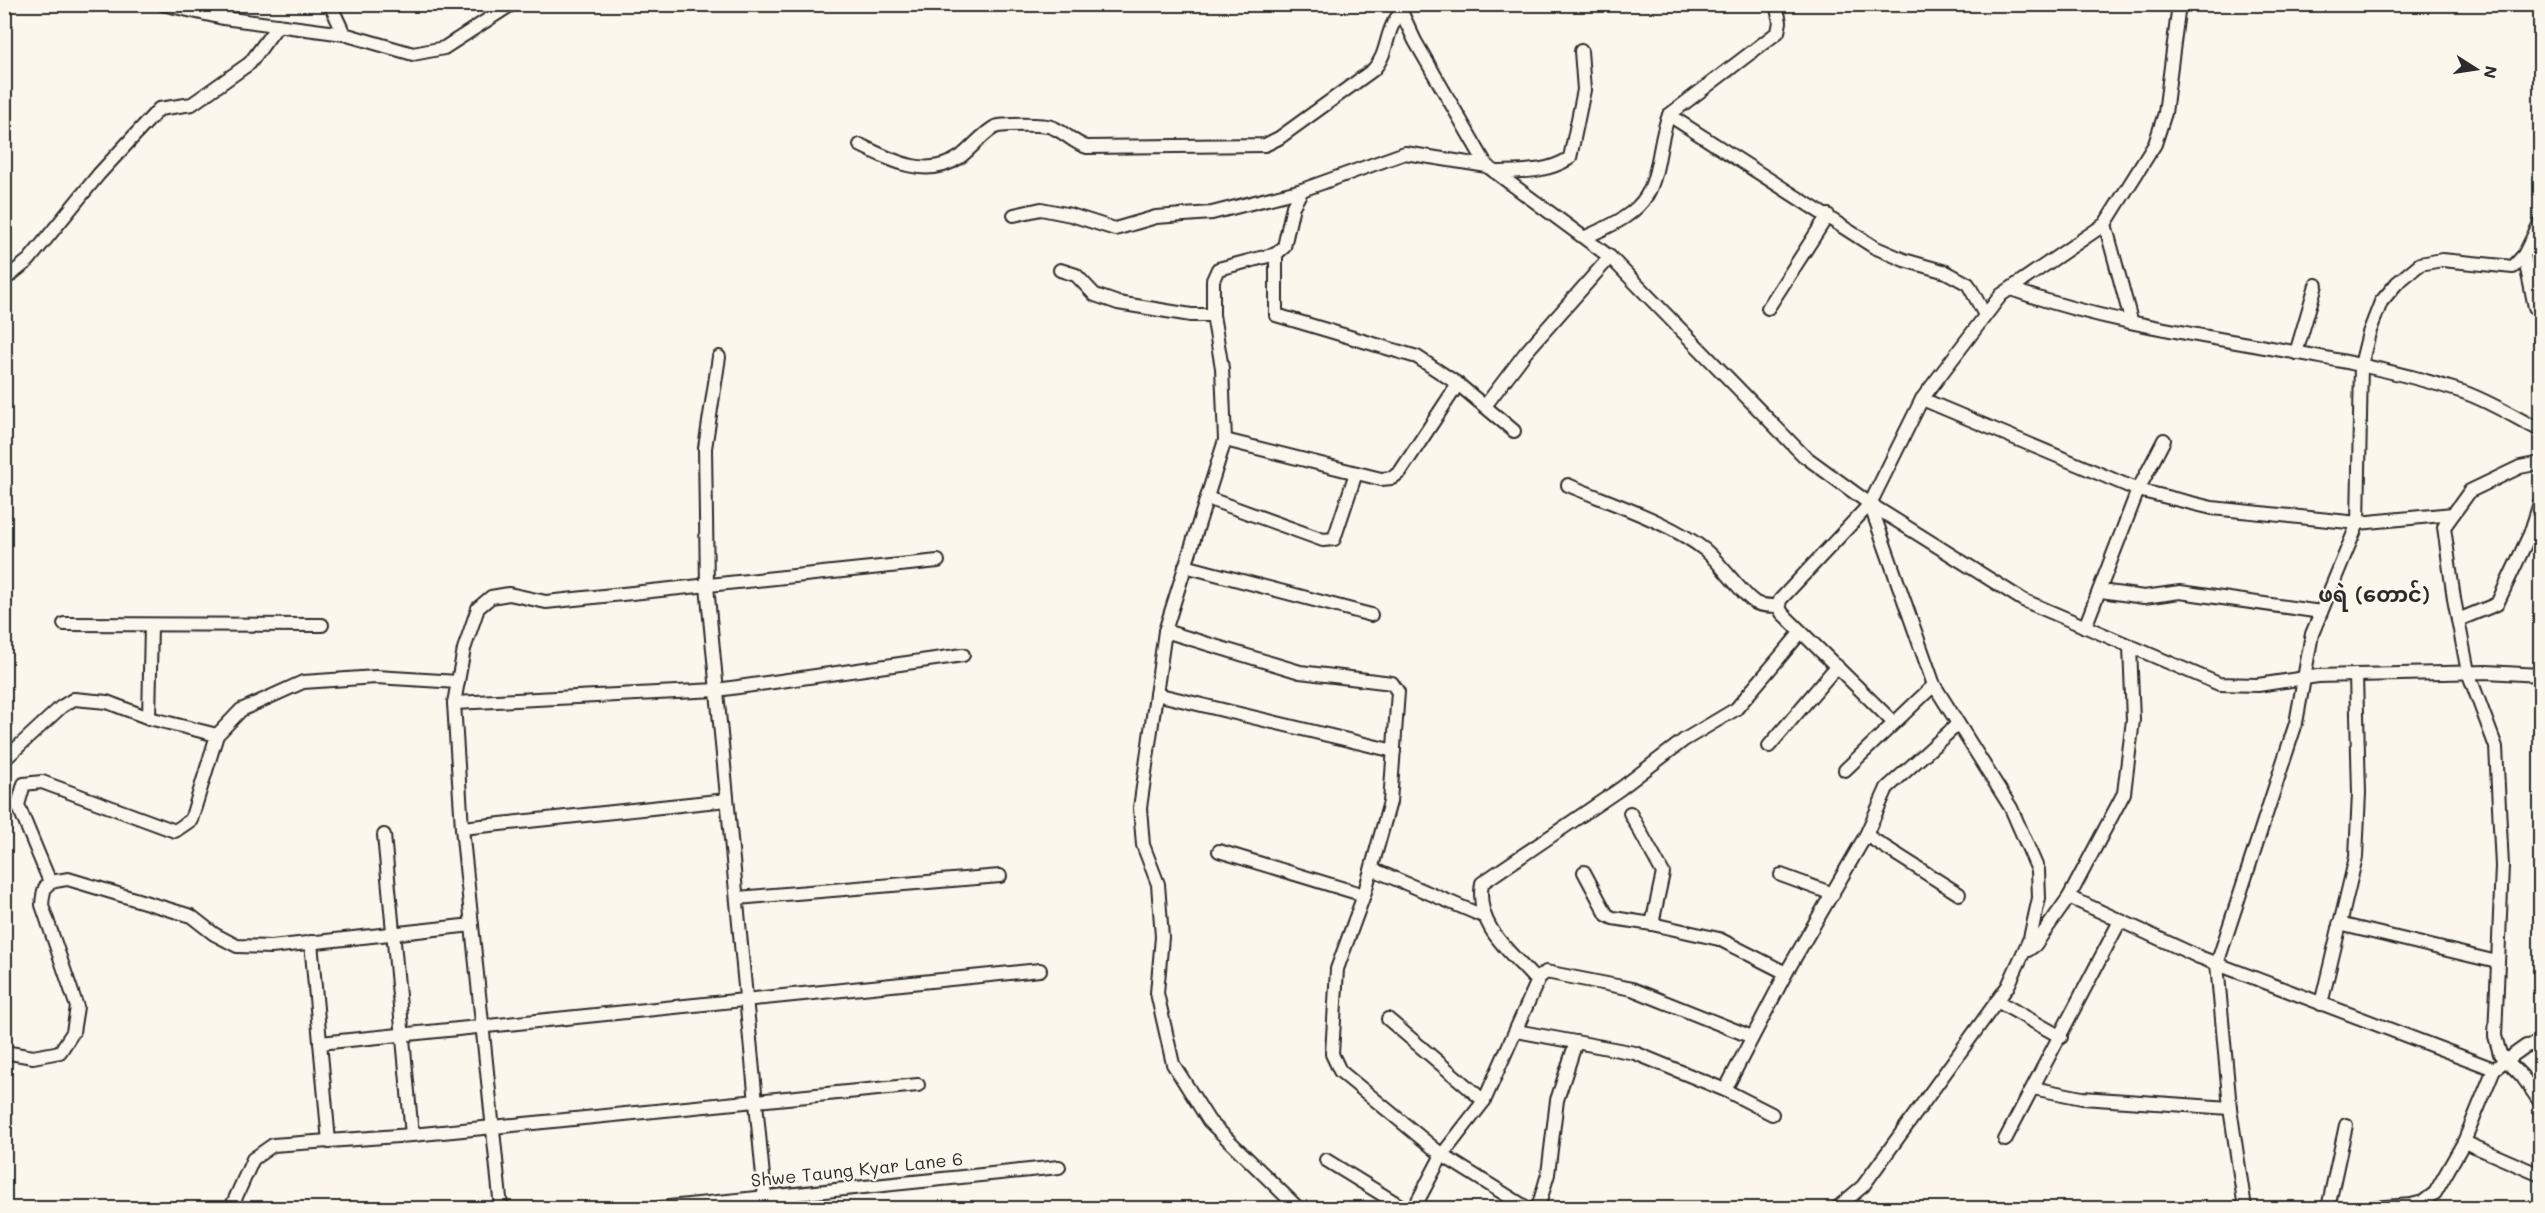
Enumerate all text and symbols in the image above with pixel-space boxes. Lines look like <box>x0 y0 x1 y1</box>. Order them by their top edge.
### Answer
north arrow <box>2446 39 2506 99</box>
text: N <box>2480 64 2503 80</box>
district label: ဖရဲ (တောင်) <box>2318 579 2430 612</box>
street label: Shwe Taung Kyar Lane 6 <box>750 1146 964 1192</box>

